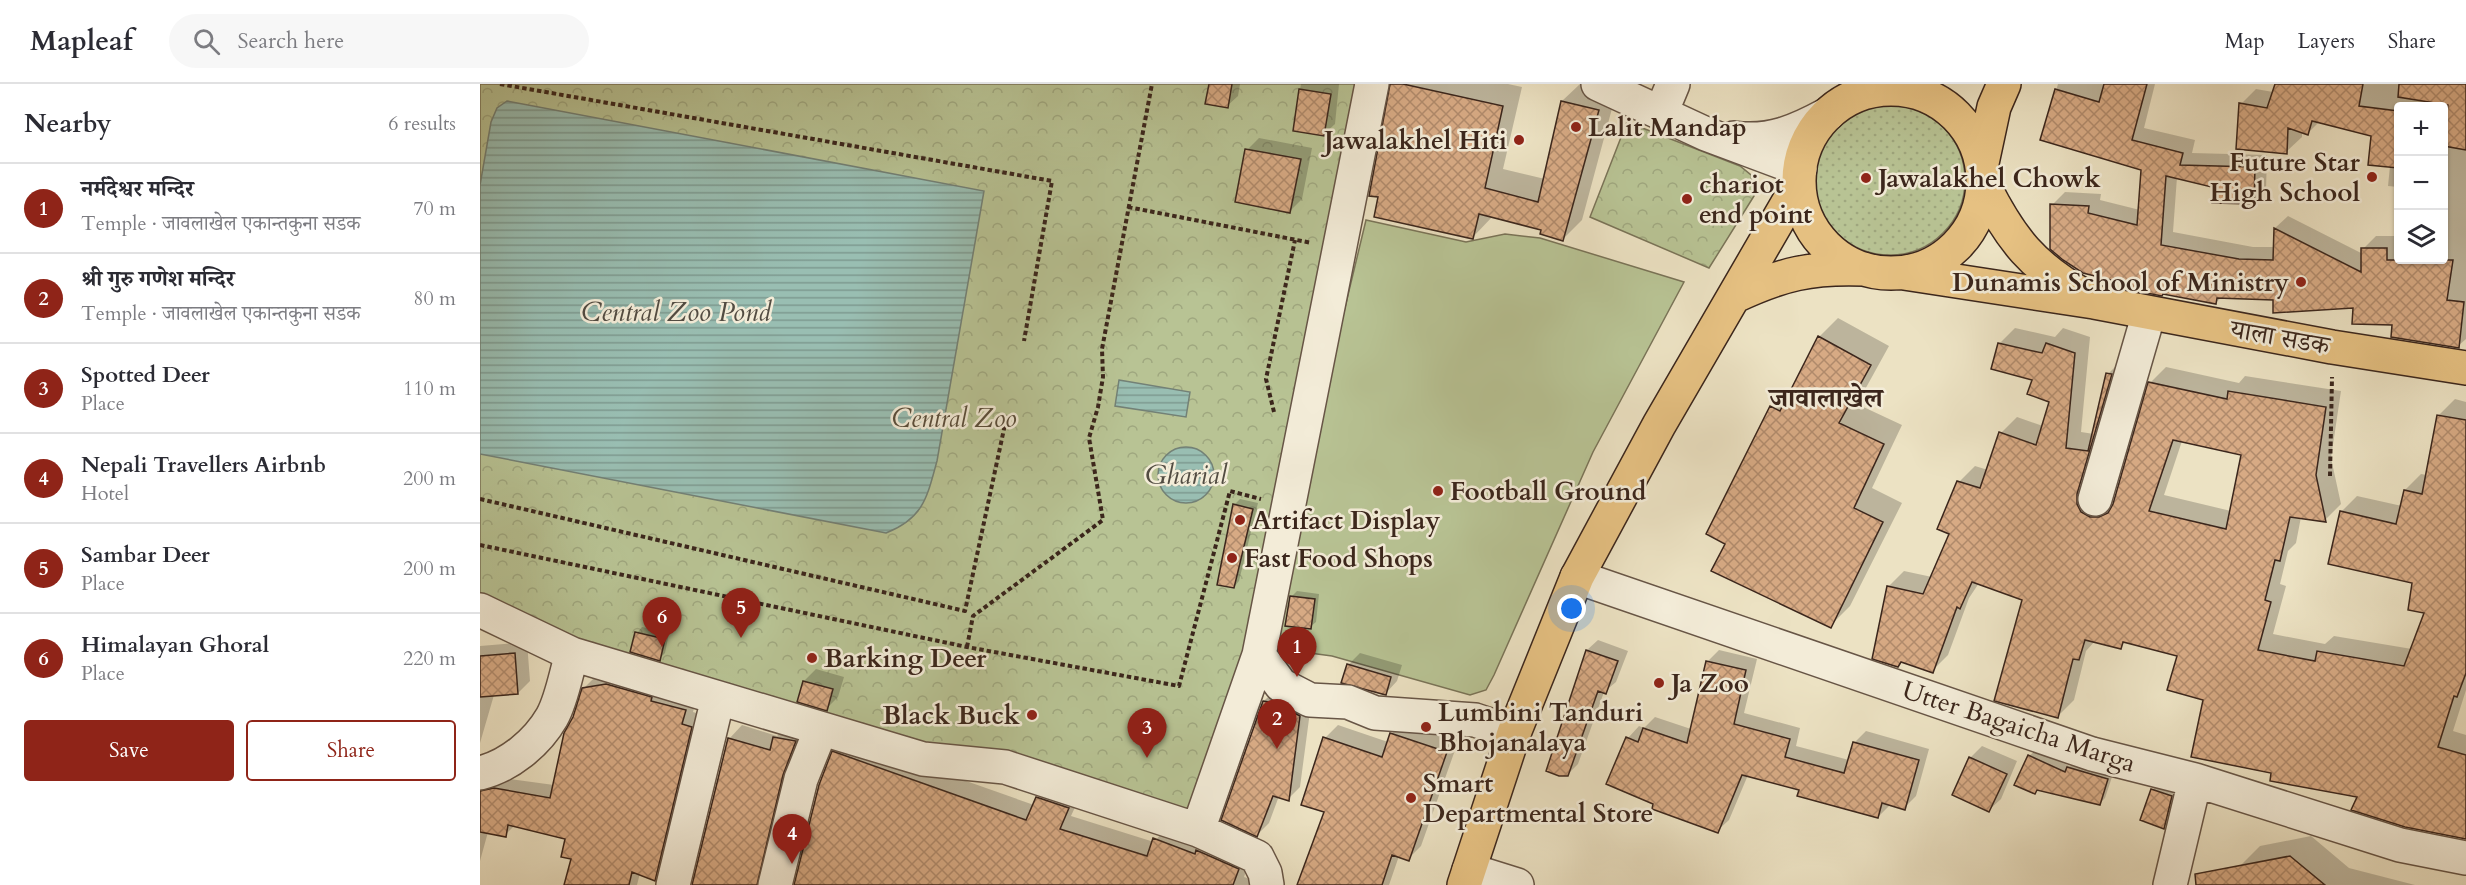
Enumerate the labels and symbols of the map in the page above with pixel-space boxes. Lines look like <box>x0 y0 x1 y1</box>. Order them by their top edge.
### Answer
place label: Lalit Mandap <box>1588 110 1747 145</box>
marker: Lalit Mandap <box>1569 120 1583 134</box>
place label: Jawalakhel Hiti <box>1320 123 1507 158</box>
marker: Jawalakhel Hiti <box>1512 133 1526 147</box>
place label: Future Star High School <box>2210 145 2361 210</box>
place label: Jawalakhel Chowk <box>1874 161 2101 196</box>
place label: chariot end point <box>1699 167 1812 232</box>
marker: Future Star High School <box>2365 170 2379 184</box>
marker: Jawalakhel Chowk <box>1859 171 1873 185</box>
marker: chariot end point <box>1680 192 1694 206</box>
place label: Dunamis School of Ministry <box>1952 265 2289 300</box>
marker: Dunamis School of Ministry <box>2294 275 2308 289</box>
water label: Central Zoo Pond <box>581 294 772 331</box>
street label: याला सडक <box>2226 311 2334 364</box>
district label: जावालाखेल <box>1767 380 1885 417</box>
park label: Central Zoo <box>891 401 1017 436</box>
water label: Gharial <box>1145 457 1228 494</box>
place label: Football Ground <box>1450 474 1647 509</box>
marker: Football Ground <box>1431 484 1445 498</box>
place label: Artifact Display <box>1252 503 1440 538</box>
marker: Artifact Display <box>1233 513 1247 527</box>
place label: Fast Food Shops <box>1244 541 1433 576</box>
marker: Fast Food Shops <box>1225 551 1239 565</box>
pin: 5 <box>722 588 760 638</box>
your location <box>1557 594 1586 623</box>
pin: 6 <box>642 598 681 647</box>
pin: 1 <box>1278 628 1316 677</box>
place label: Barking Deer <box>824 641 987 676</box>
marker: Barking Deer <box>805 651 819 665</box>
place label: Ja Zoo <box>1667 666 1749 701</box>
street label: Utter Bagaicha Marga <box>1898 672 2140 781</box>
marker: Ja Zoo <box>1652 676 1666 690</box>
place label: Lumbini Tanduri Bhojanalaya <box>1438 695 1643 760</box>
place label: Black Buck <box>882 698 1021 733</box>
pin: 2 <box>1258 700 1296 749</box>
marker: Black Buck <box>1025 708 1039 722</box>
pin: 3 <box>1128 708 1166 758</box>
marker: Lumbini Tanduri Bhojanalaya <box>1419 720 1433 734</box>
place label: Smart Departmental Store <box>1423 766 1653 831</box>
marker: Smart Departmental Store <box>1404 791 1418 805</box>
pin: 4 <box>772 814 812 864</box>

